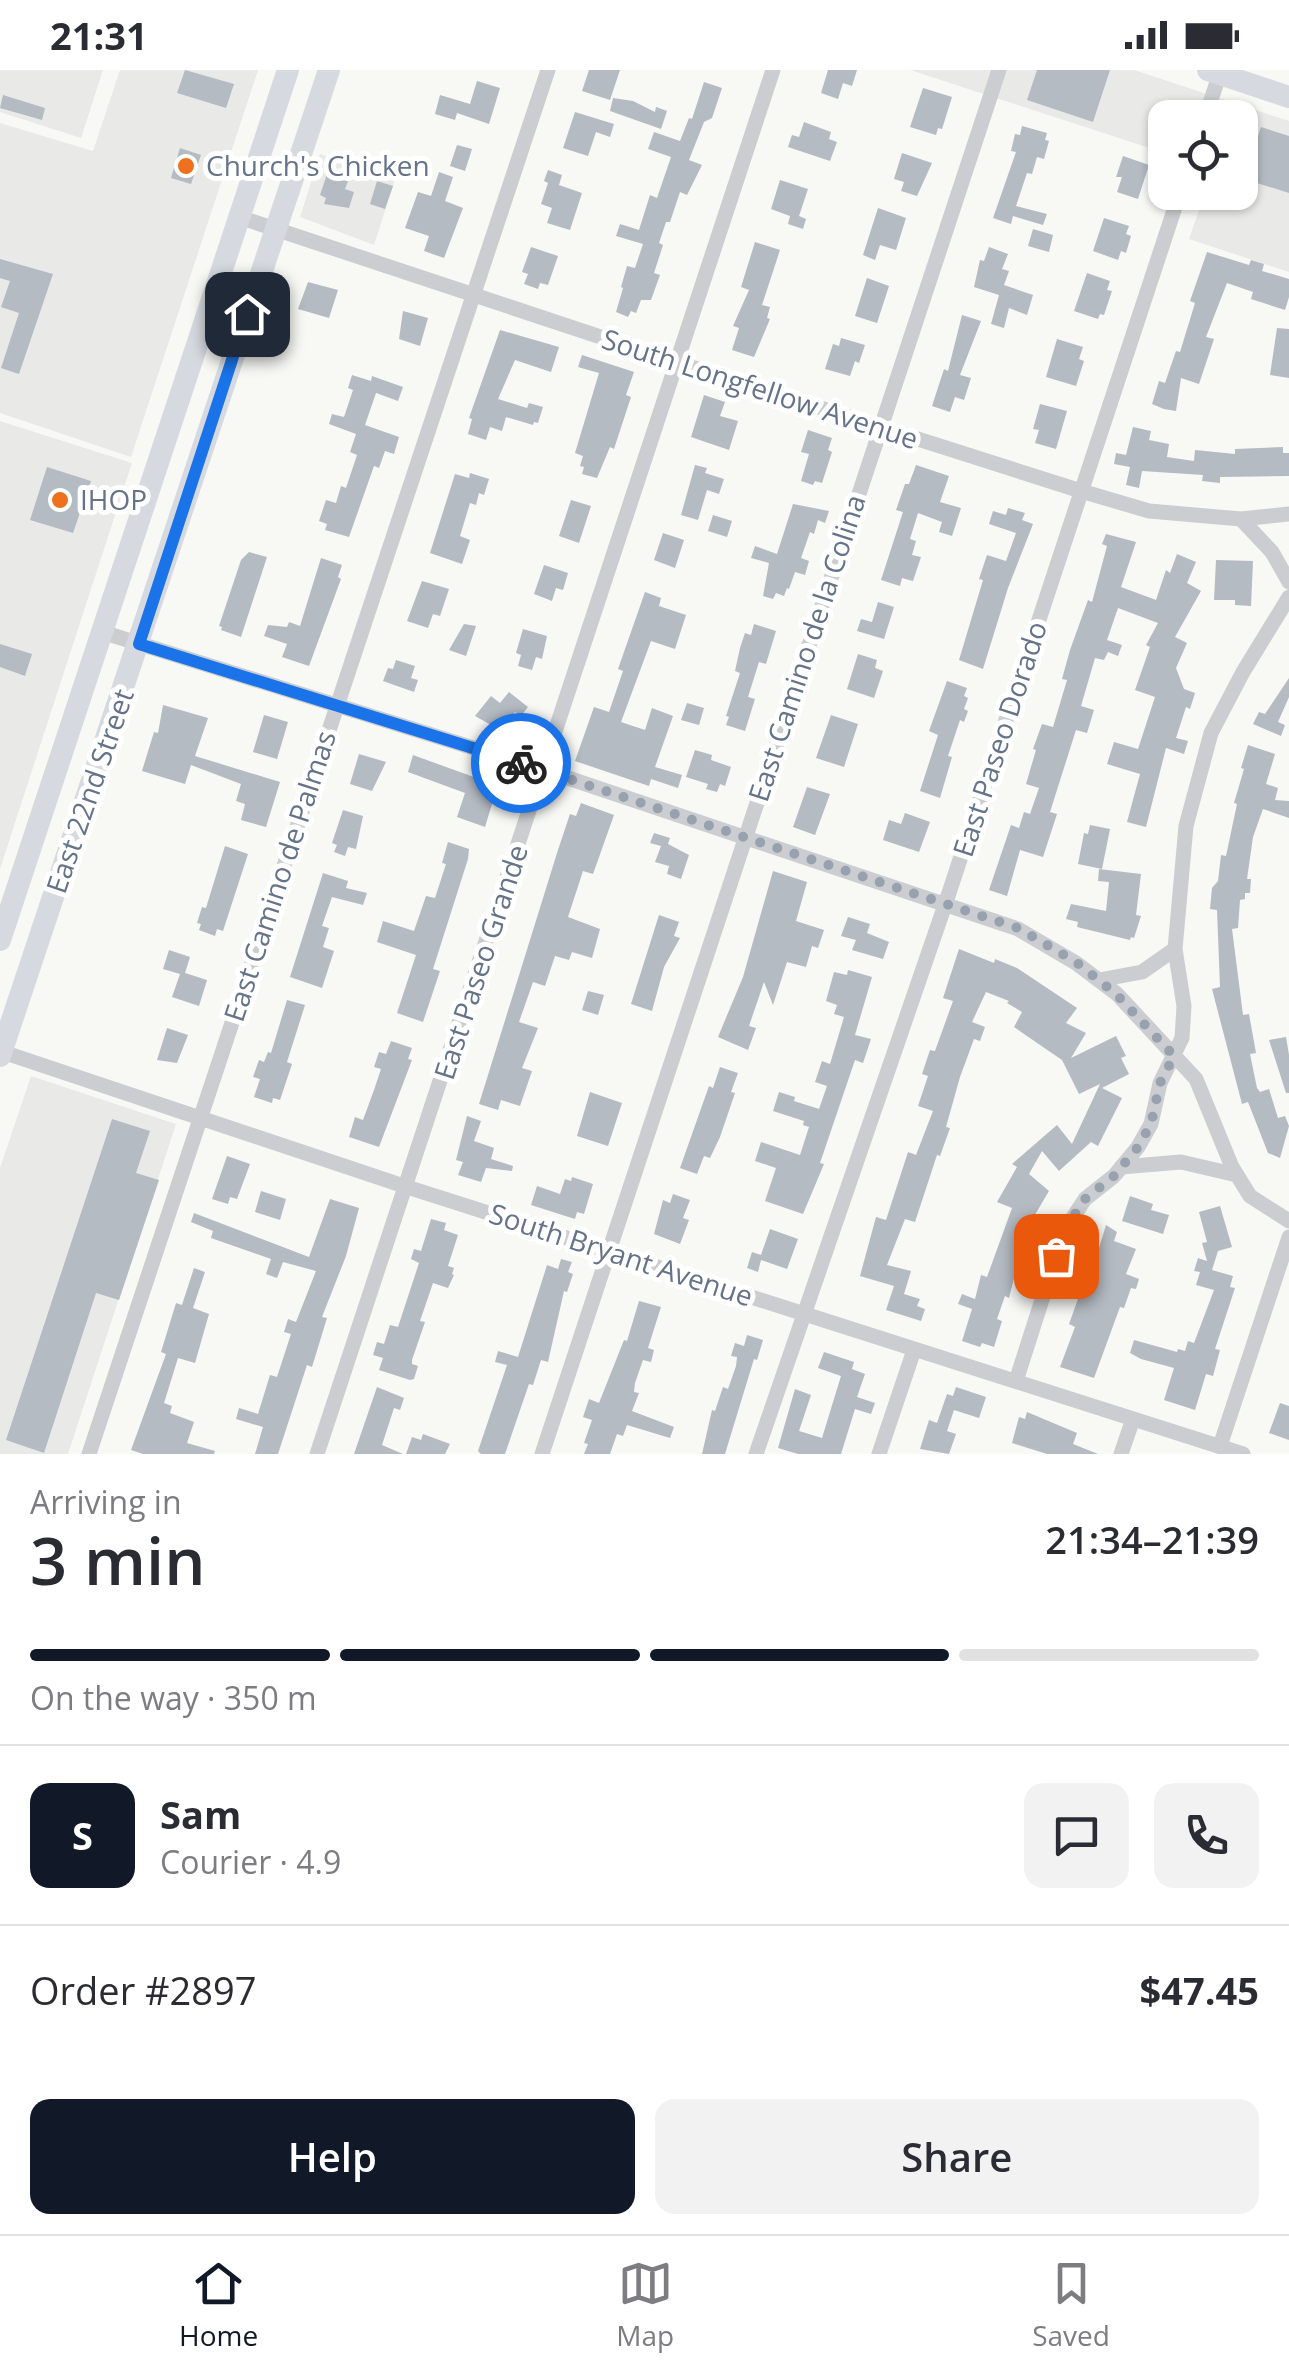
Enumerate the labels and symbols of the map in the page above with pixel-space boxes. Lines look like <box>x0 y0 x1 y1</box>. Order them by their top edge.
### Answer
place label: Church's Chicken <box>206 146 430 184</box>
marker: Church's Chicken <box>175 155 197 177</box>
pin <box>205 272 290 357</box>
street label: South Longfellow Avenue <box>597 319 923 457</box>
place label: IHOP <box>80 480 147 518</box>
marker: IHOP <box>49 489 71 511</box>
street label: East Camino de la Colina <box>738 489 874 806</box>
street label: East Paseo Dorado <box>943 616 1055 861</box>
street label: East 22nd Street <box>36 684 142 898</box>
courier <box>471 713 571 813</box>
street label: East Camino de Palmas <box>214 725 344 1026</box>
street label: East Paseo Grande <box>424 839 536 1084</box>
street label: South Bryant Avenue <box>485 1194 758 1315</box>
pin <box>1014 1214 1099 1299</box>

